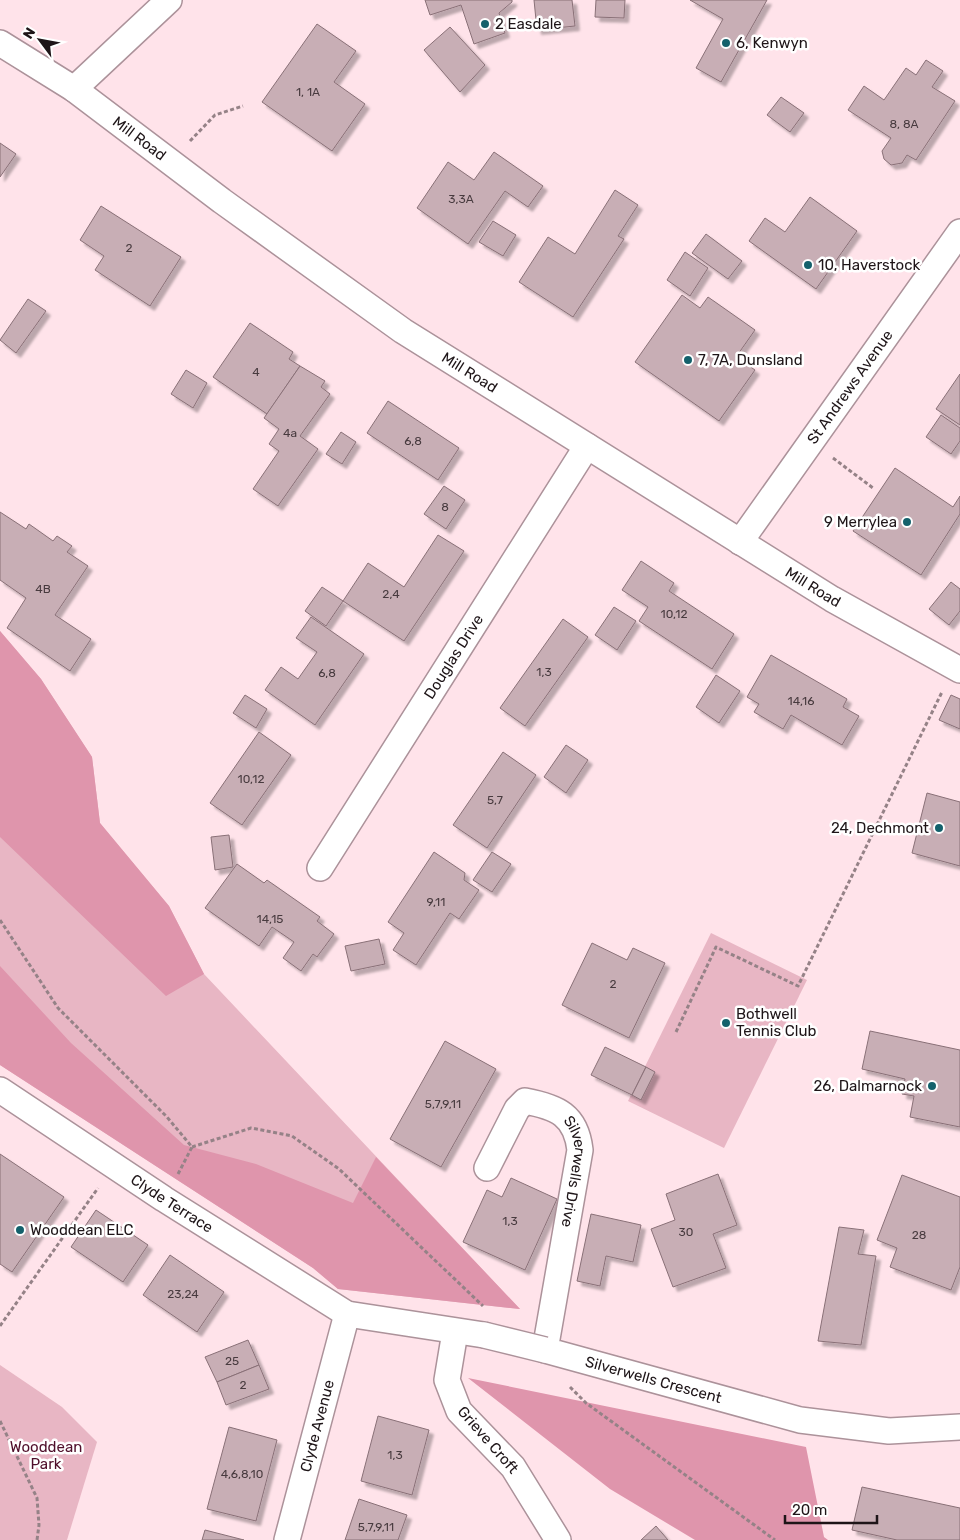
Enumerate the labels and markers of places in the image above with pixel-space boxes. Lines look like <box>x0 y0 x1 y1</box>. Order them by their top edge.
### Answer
place label: 2 Easdale <box>495 15 562 33</box>
marker: 2 Easdale <box>479 18 491 30</box>
place label: 6, Kenwyn <box>736 34 808 52</box>
marker: 6, Kenwyn <box>720 37 732 49</box>
place label: 10, Haverstock <box>818 256 920 274</box>
marker: 10, Haverstock <box>802 259 814 271</box>
place label: 7, 7A, Dunsland <box>698 351 803 369</box>
marker: 7, 7A, Dunsland <box>682 354 694 366</box>
place label: 9 Merrylea <box>824 513 897 531</box>
marker: 9 Merrylea <box>901 516 913 528</box>
place label: 24, Dechmont <box>831 819 929 837</box>
marker: 24, Dechmont <box>933 822 945 834</box>
place label: Bothwell Tennis Club <box>736 1005 816 1040</box>
marker: Bothwell Tennis Club <box>720 1017 732 1029</box>
place label: 26, Dalmarnock <box>813 1077 922 1095</box>
marker: 26, Dalmarnock <box>926 1080 938 1092</box>
place label: Wooddean ELC <box>30 1221 134 1239</box>
marker: Wooddean ELC <box>14 1224 26 1236</box>

